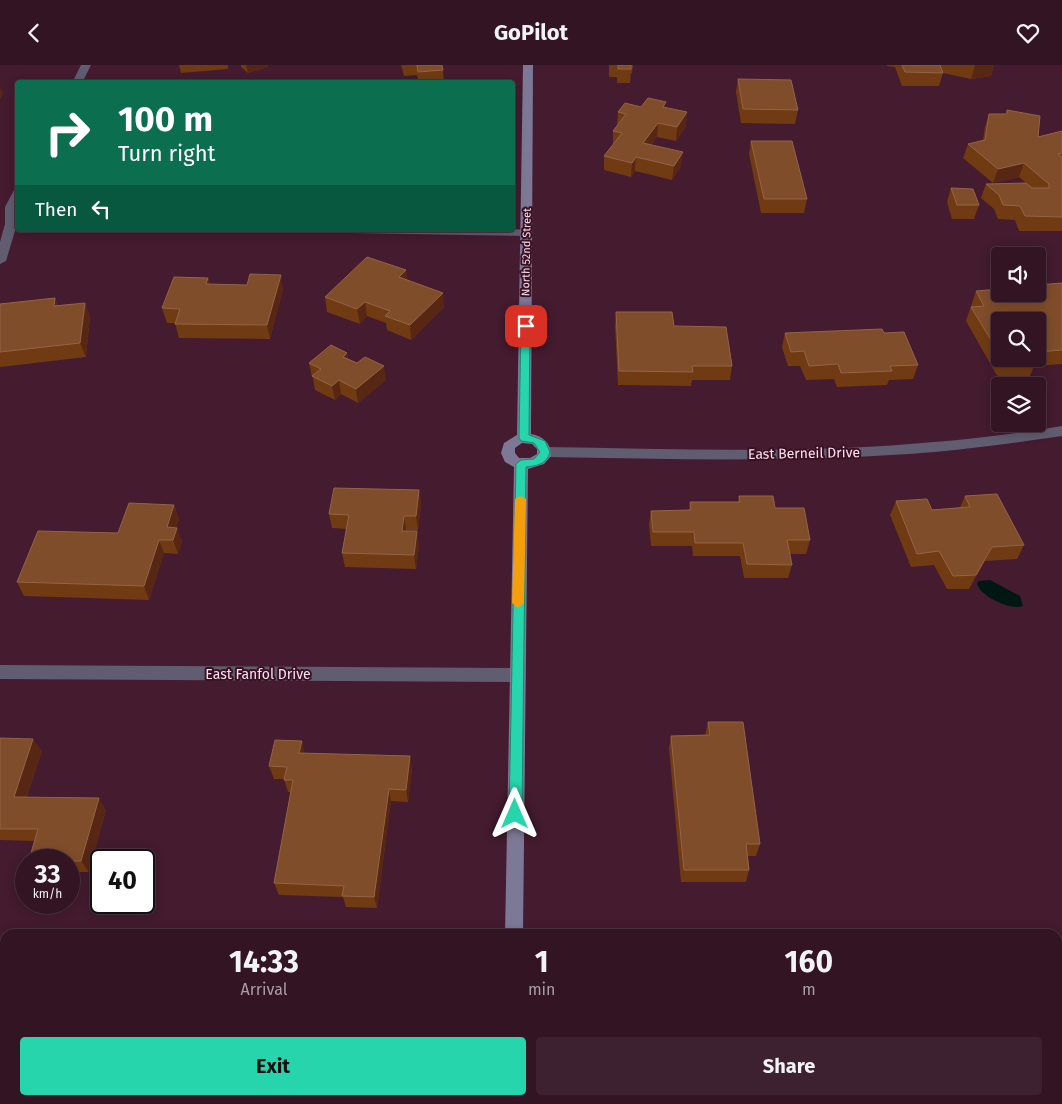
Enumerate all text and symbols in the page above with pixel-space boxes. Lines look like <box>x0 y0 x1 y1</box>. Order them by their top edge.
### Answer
icon: back <box>20 19 48 47</box>
text: GoPilot <box>494 19 568 46</box>
icon: heart <box>1014 19 1042 47</box>
text: 100 m <box>118 98 213 140</box>
icon: right <box>35 100 100 165</box>
text: Turn right <box>118 140 215 167</box>
icon: left <box>87 195 115 223</box>
text: Then <box>35 198 77 221</box>
street label: North 52nd Street <box>519 208 534 296</box>
map controls <box>991 247 1046 432</box>
button: sound <box>991 247 1046 302</box>
pin <box>505 305 547 347</box>
icon: arrive <box>512 312 540 340</box>
button: search <box>991 312 1046 367</box>
button: layers <box>991 377 1046 432</box>
street label: East Berneil Drive <box>748 444 860 463</box>
street label: East Fanfol Drive <box>205 666 311 683</box>
position arrow <box>488 787 540 839</box>
speed limit sign: 40 <box>90 849 155 914</box>
text: 33 <box>34 860 61 890</box>
text: km/h <box>33 887 62 901</box>
text: 14:33 <box>229 944 299 980</box>
text: 1 <box>535 944 549 980</box>
text: 160 <box>785 944 833 980</box>
text: Arrival <box>240 980 287 999</box>
text: min <box>528 980 555 999</box>
text: m <box>802 980 816 999</box>
button: Exit <box>20 1037 526 1095</box>
button: Share <box>536 1037 1042 1095</box>

